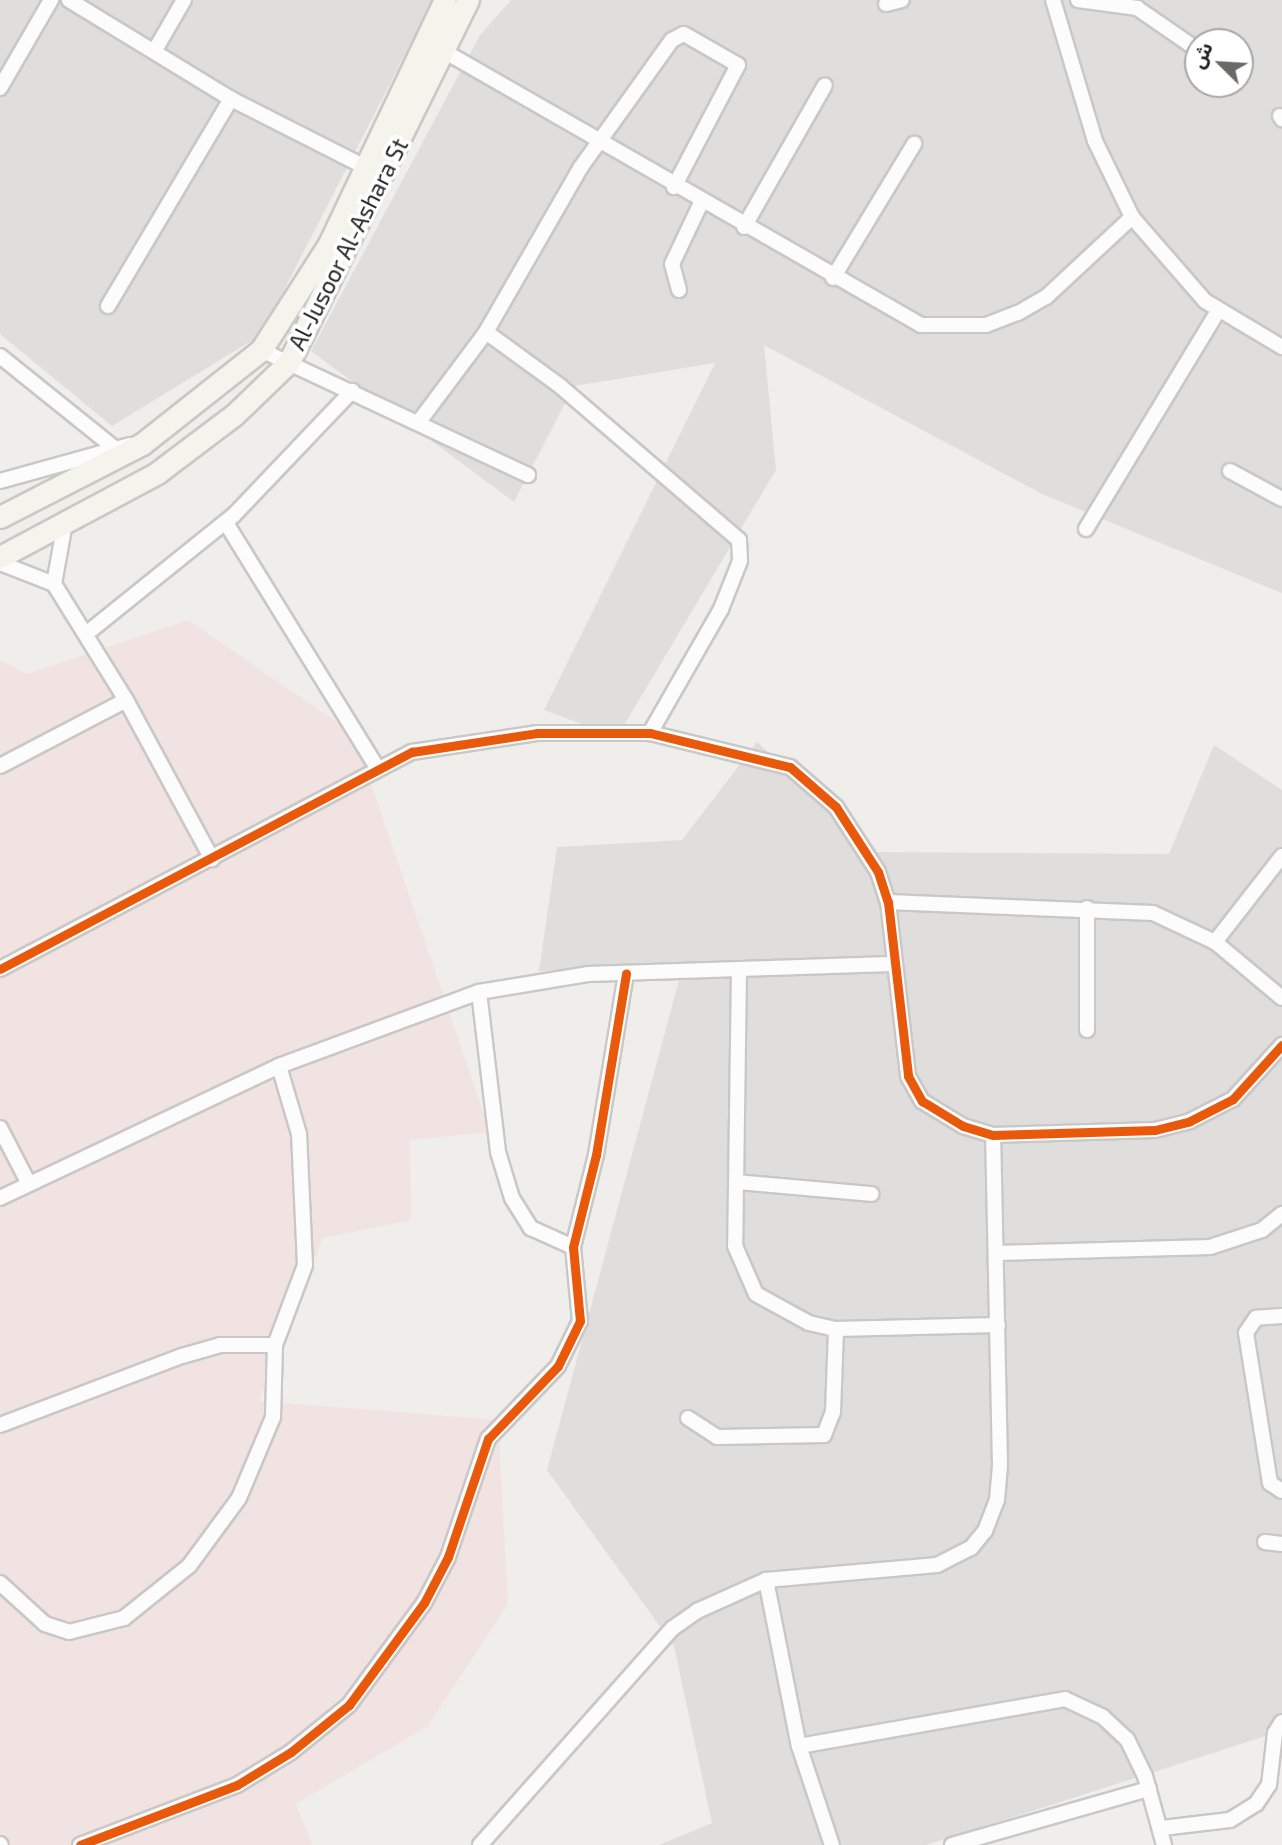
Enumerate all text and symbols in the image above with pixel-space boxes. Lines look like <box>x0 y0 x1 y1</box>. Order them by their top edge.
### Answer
north arrow <box>1184 28 1254 98</box>
text: ش <box>1185 39 1217 72</box>
street label: Al-Jusoor Al-Ashara St <box>282 133 414 355</box>

